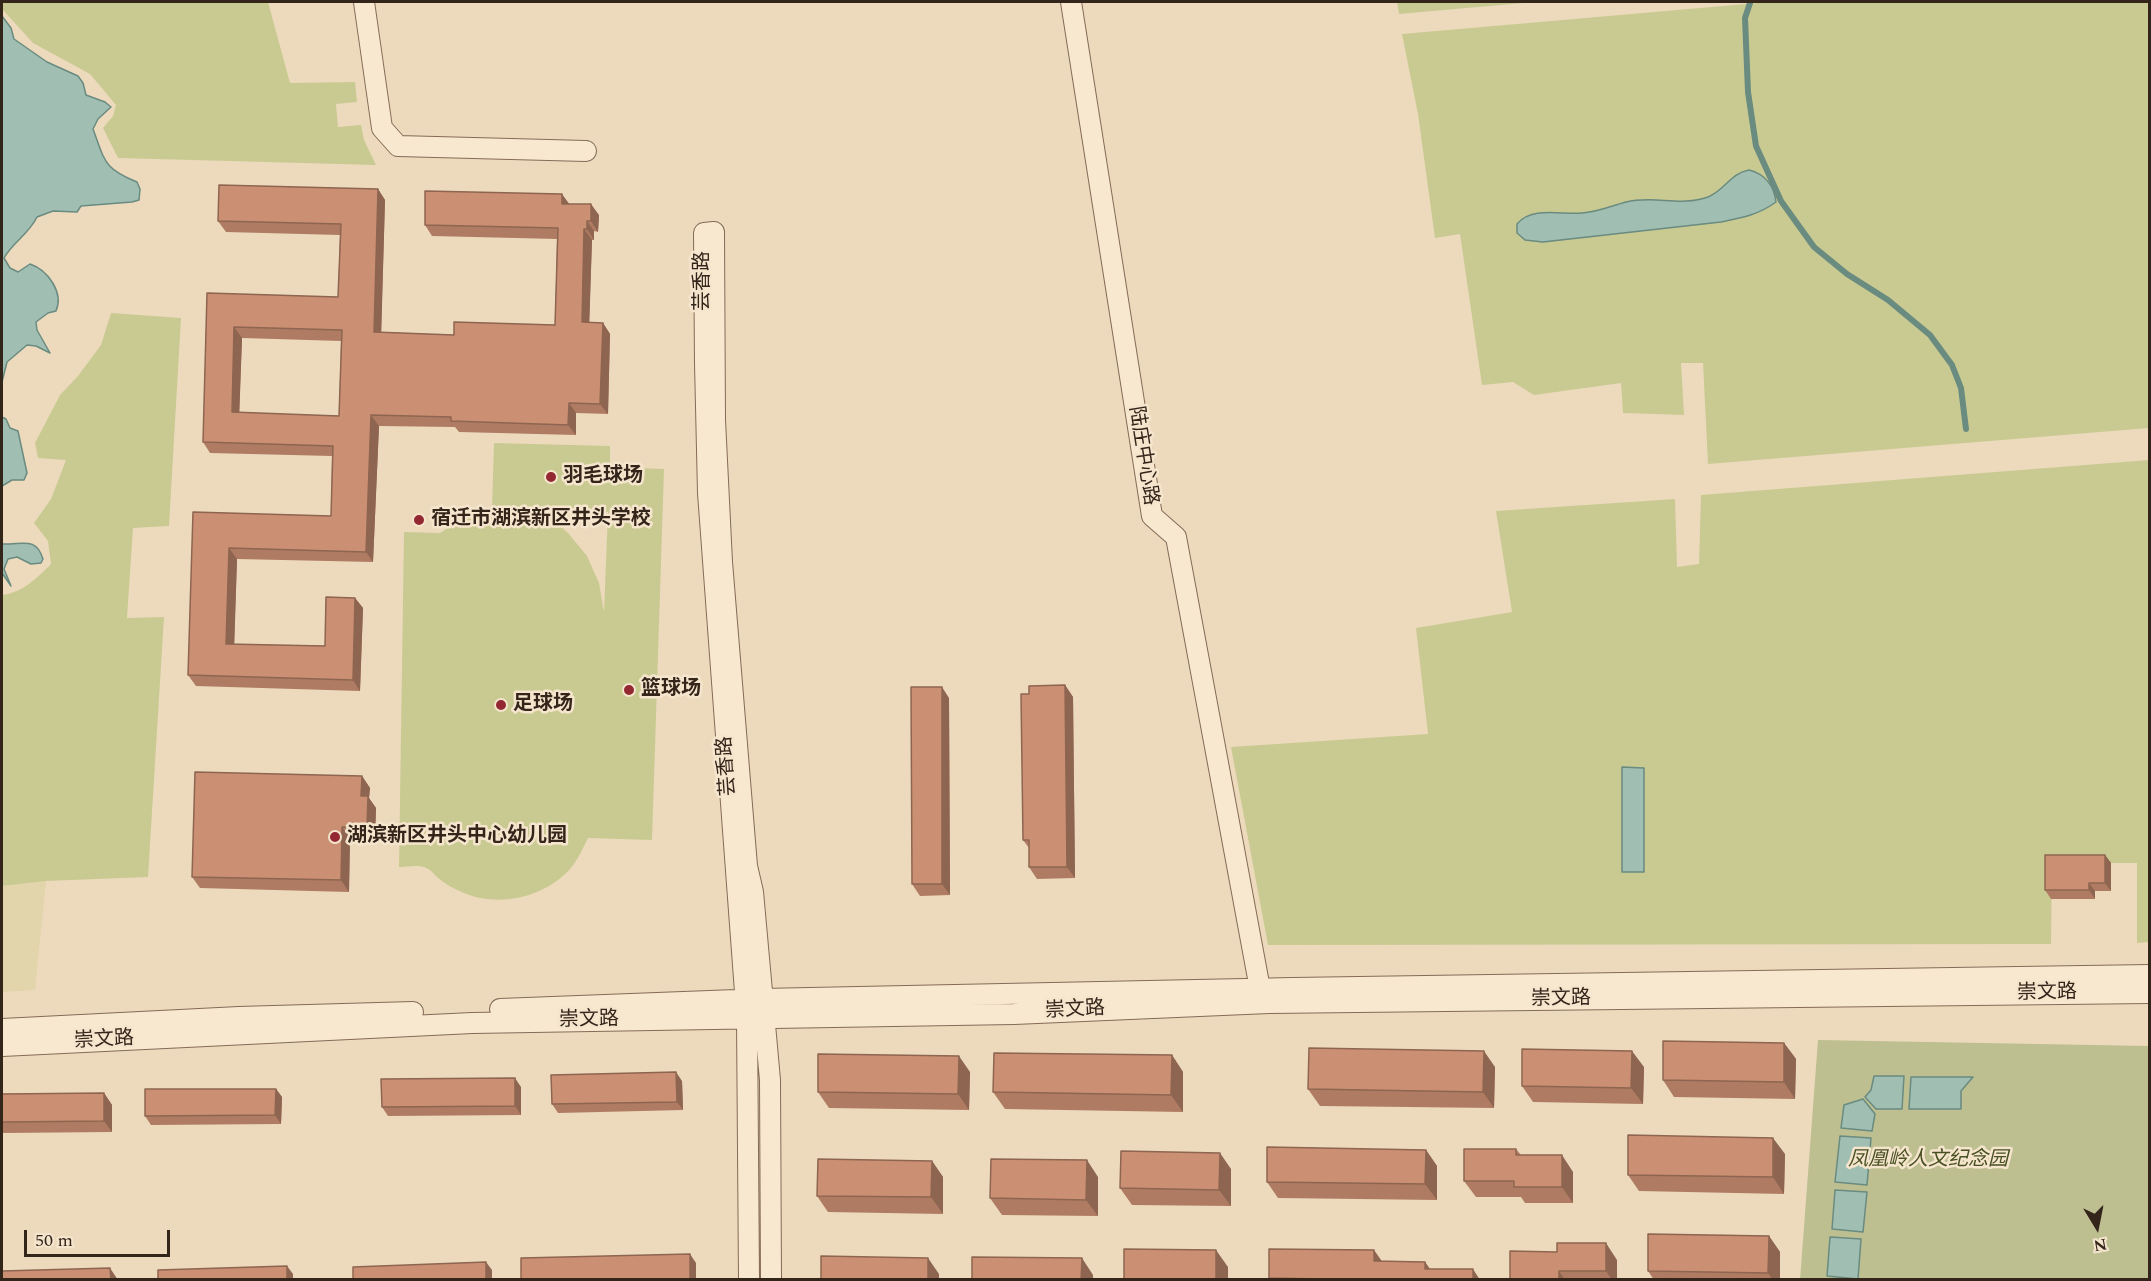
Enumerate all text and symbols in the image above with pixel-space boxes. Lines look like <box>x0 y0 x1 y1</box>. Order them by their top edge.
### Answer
street label: 芸香路 <box>692 251 716 311</box>
street label: 陆庄中心路 <box>1122 405 1162 507</box>
place label: 羽毛球场 <box>563 465 643 489</box>
marker: 羽毛球场 <box>544 470 558 484</box>
place label: 宿迁市湖滨新区井头学校 <box>431 508 651 532</box>
marker: 宿迁市湖滨新区井头学校 <box>412 513 426 527</box>
place label: 篮球场 <box>641 678 701 702</box>
marker: 篮球场 <box>622 683 636 697</box>
place label: 足球场 <box>513 693 573 717</box>
marker: 足球场 <box>494 698 508 712</box>
street label: 芸香路 <box>714 735 742 797</box>
place label: 湖滨新区井头中心幼儿园 <box>347 825 567 849</box>
marker: 湖滨新区井头中心幼儿园 <box>328 830 342 844</box>
street label: 崇文路 <box>2017 981 2077 1007</box>
street label: 崇文路 <box>1531 987 1591 1013</box>
street label: 崇文路 <box>1044 997 1106 1025</box>
street label: 崇文路 <box>559 1008 619 1034</box>
street label: 崇文路 <box>73 1027 135 1055</box>
park label: 凤凰岭人文纪念园 <box>1848 1149 2008 1173</box>
north arrow <box>2067 1197 2127 1257</box>
scale bar <box>27 1218 172 1256</box>
text: 50 m <box>35 1227 73 1254</box>
text: N <box>2092 1232 2109 1258</box>

